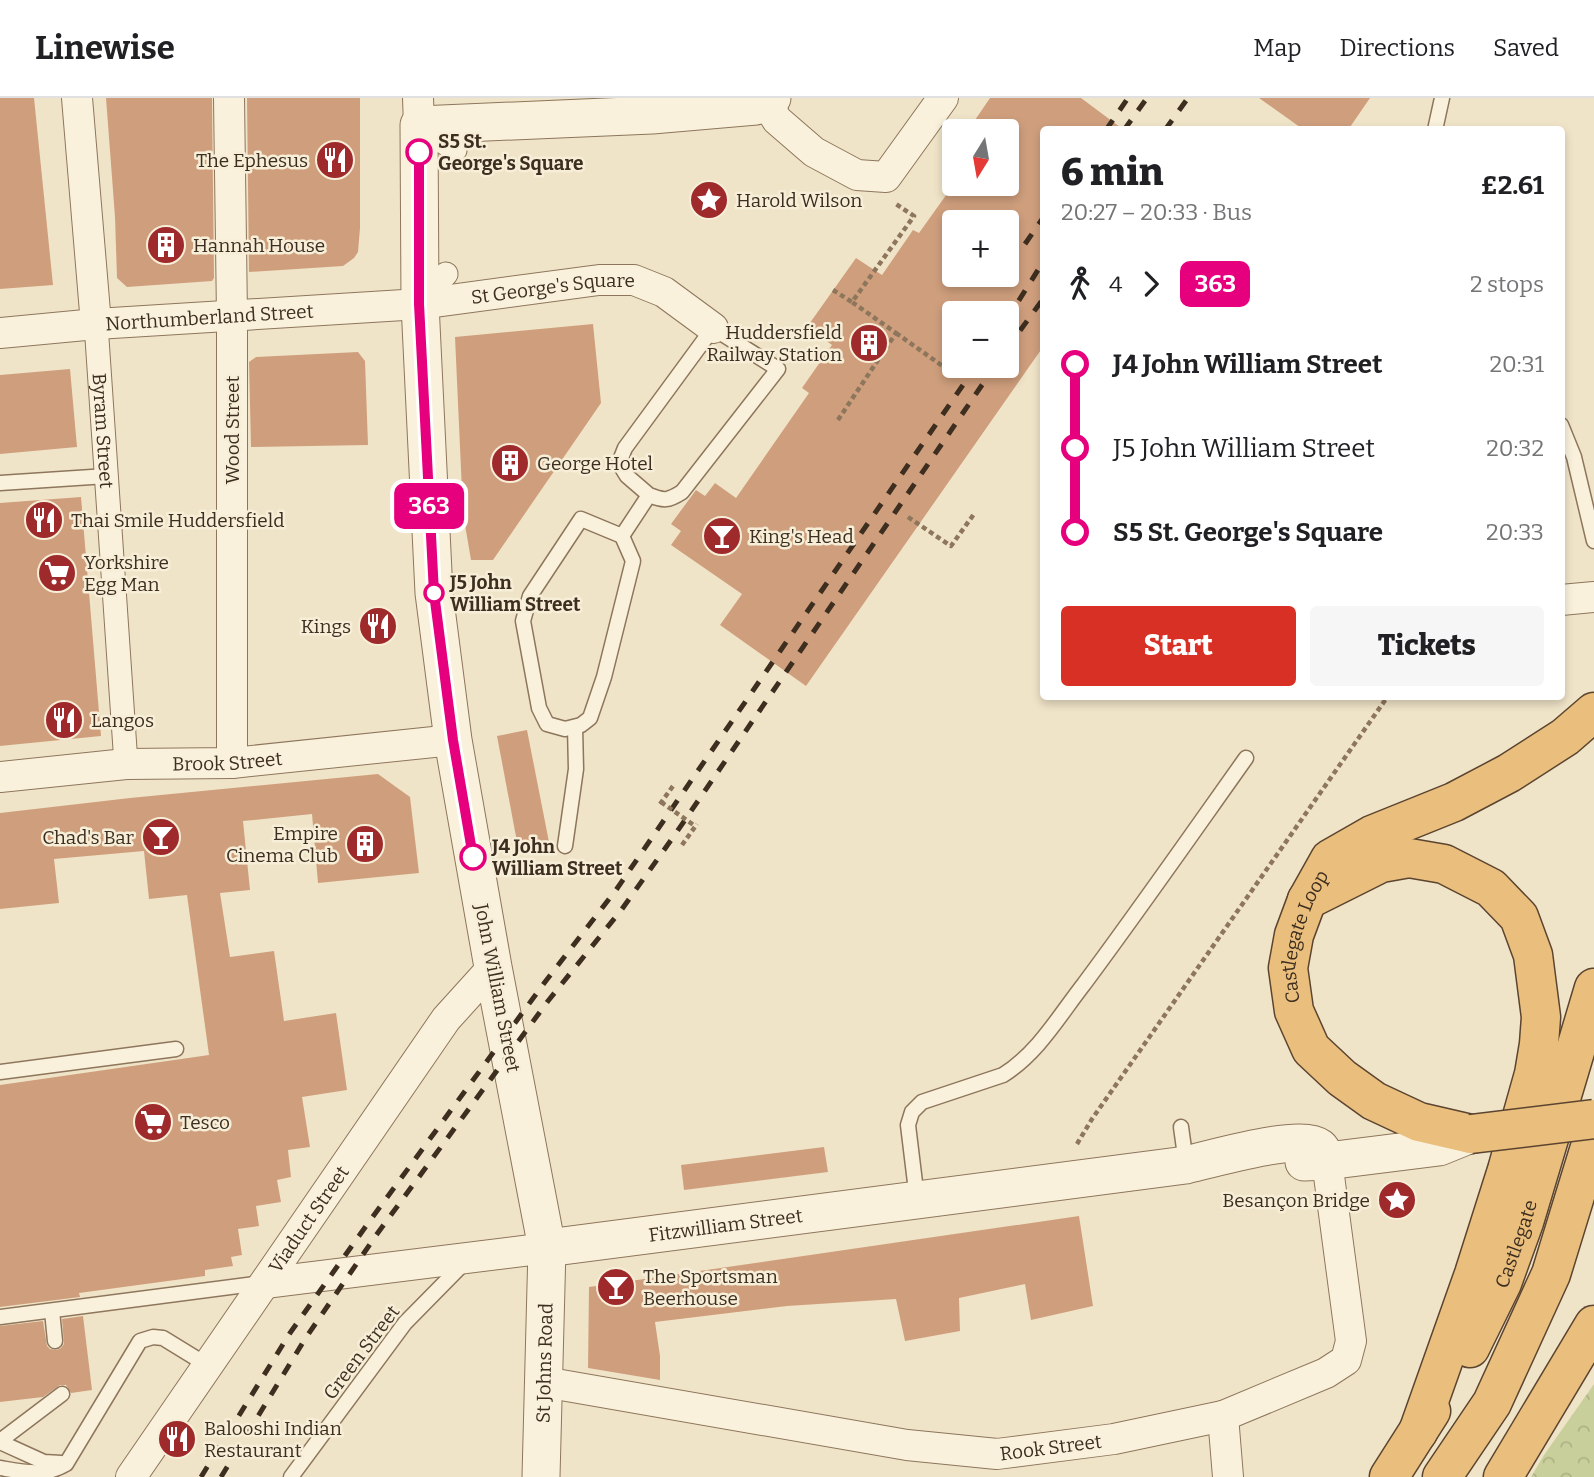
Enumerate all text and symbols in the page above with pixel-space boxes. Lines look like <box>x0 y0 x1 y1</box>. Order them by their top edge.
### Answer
text: Linewise <box>35 28 175 68</box>
text: Map <box>1253 34 1302 62</box>
text: Directions <box>1340 34 1455 62</box>
text: Saved <box>1493 34 1559 62</box>
north arrow <box>942 119 1018 196</box>
map controls <box>942 119 1019 378</box>
place label: S5 St. George's Square <box>438 130 584 175</box>
restaurant icon: The Ephesus <box>314 139 356 181</box>
marker: S5 St. George's Square <box>406 139 432 165</box>
place label: The Ephesus <box>196 149 308 172</box>
text: 6 min <box>1061 149 1163 195</box>
text: £2.61 <box>1481 170 1544 201</box>
place icon: Harold Wilson <box>688 179 730 221</box>
place label: Harold Wilson <box>736 189 862 212</box>
text: 20:27 – 20:33 · Bus <box>1061 198 1252 226</box>
button: + <box>942 210 1019 287</box>
building icon: Hannah House <box>145 224 187 266</box>
place label: Hannah House <box>193 234 325 257</box>
icon: walk <box>1061 265 1099 303</box>
icon: forward <box>1132 265 1170 303</box>
street label: St George's Square <box>470 269 635 309</box>
text: 4 <box>1109 270 1122 298</box>
text: 363 <box>1194 270 1236 298</box>
text: 2 stops <box>1470 270 1544 298</box>
street label: Northumberland Street <box>105 300 314 335</box>
button: − <box>942 301 1019 378</box>
place label: Huddersfield Railway Station <box>706 321 842 366</box>
building icon: Huddersfield Railway Station <box>848 322 890 364</box>
text: J4 John William Street <box>1113 349 1382 380</box>
text: 20:31 <box>1489 350 1544 378</box>
street label: Byram Street <box>87 372 118 489</box>
street label: Wood Street <box>221 376 244 484</box>
text: J5 John William Street <box>1113 433 1375 464</box>
text: 20:32 <box>1486 434 1544 462</box>
building icon: George Hotel <box>489 442 531 484</box>
place label: George Hotel <box>537 452 653 475</box>
line badge: 363 <box>389 483 469 529</box>
text: 363 <box>408 492 450 520</box>
restaurant icon: Thai Smile Huddersfield <box>23 499 65 541</box>
place label: Thai Smile Huddersfield <box>71 509 284 532</box>
bar icon: King's Head <box>701 515 743 557</box>
text: S5 St. George's Square <box>1113 517 1383 548</box>
text: 20:33 <box>1486 518 1544 546</box>
place label: King's Head <box>749 525 854 548</box>
place label: Yorkshire Egg Man <box>84 551 169 596</box>
supermarket icon: Yorkshire Egg Man <box>36 552 78 594</box>
place label: J5 John William Street <box>449 571 581 616</box>
marker: J5 John William Street <box>424 583 444 603</box>
restaurant icon: Kings <box>357 605 399 647</box>
button: Start <box>1061 606 1296 686</box>
button: Tickets <box>1310 606 1544 686</box>
place label: Kings <box>301 615 351 638</box>
restaurant icon: Langos <box>43 699 85 741</box>
place label: Langos <box>91 709 154 732</box>
street label: Brook Street <box>172 747 283 776</box>
bar icon: Chad's Bar <box>140 816 182 858</box>
place label: Empire Cinema Club <box>226 822 338 867</box>
building icon: Empire Cinema Club <box>344 823 386 865</box>
place label: Chad's Bar <box>42 826 135 849</box>
place label: J4 John William Street <box>491 835 623 880</box>
marker: J4 John William Street <box>460 844 486 870</box>
street label: Castlegate Loop <box>1277 866 1333 1005</box>
street label: John William Street <box>470 901 525 1074</box>
supermarket icon: Tesco <box>132 1101 174 1143</box>
place label: Tesco <box>180 1111 230 1134</box>
street label: Viaduct Street <box>264 1161 354 1277</box>
place icon: Besançon Bridge <box>1376 1179 1418 1221</box>
place label: Besançon Bridge <box>1222 1189 1370 1212</box>
street label: Castlegate <box>1490 1197 1542 1291</box>
street label: Fitzwilliam Street <box>647 1204 804 1247</box>
place label: The Sportsman Beerhouse <box>643 1265 778 1310</box>
bar icon: The Sportsman Beerhouse <box>595 1266 637 1308</box>
street label: Green Street <box>318 1300 404 1404</box>
street label: St Johns Road <box>531 1303 558 1423</box>
place label: Balooshi Indian Restaurant <box>204 1417 342 1462</box>
restaurant icon: Balooshi Indian Restaurant <box>156 1418 198 1460</box>
street label: Rook Street <box>999 1430 1103 1466</box>

